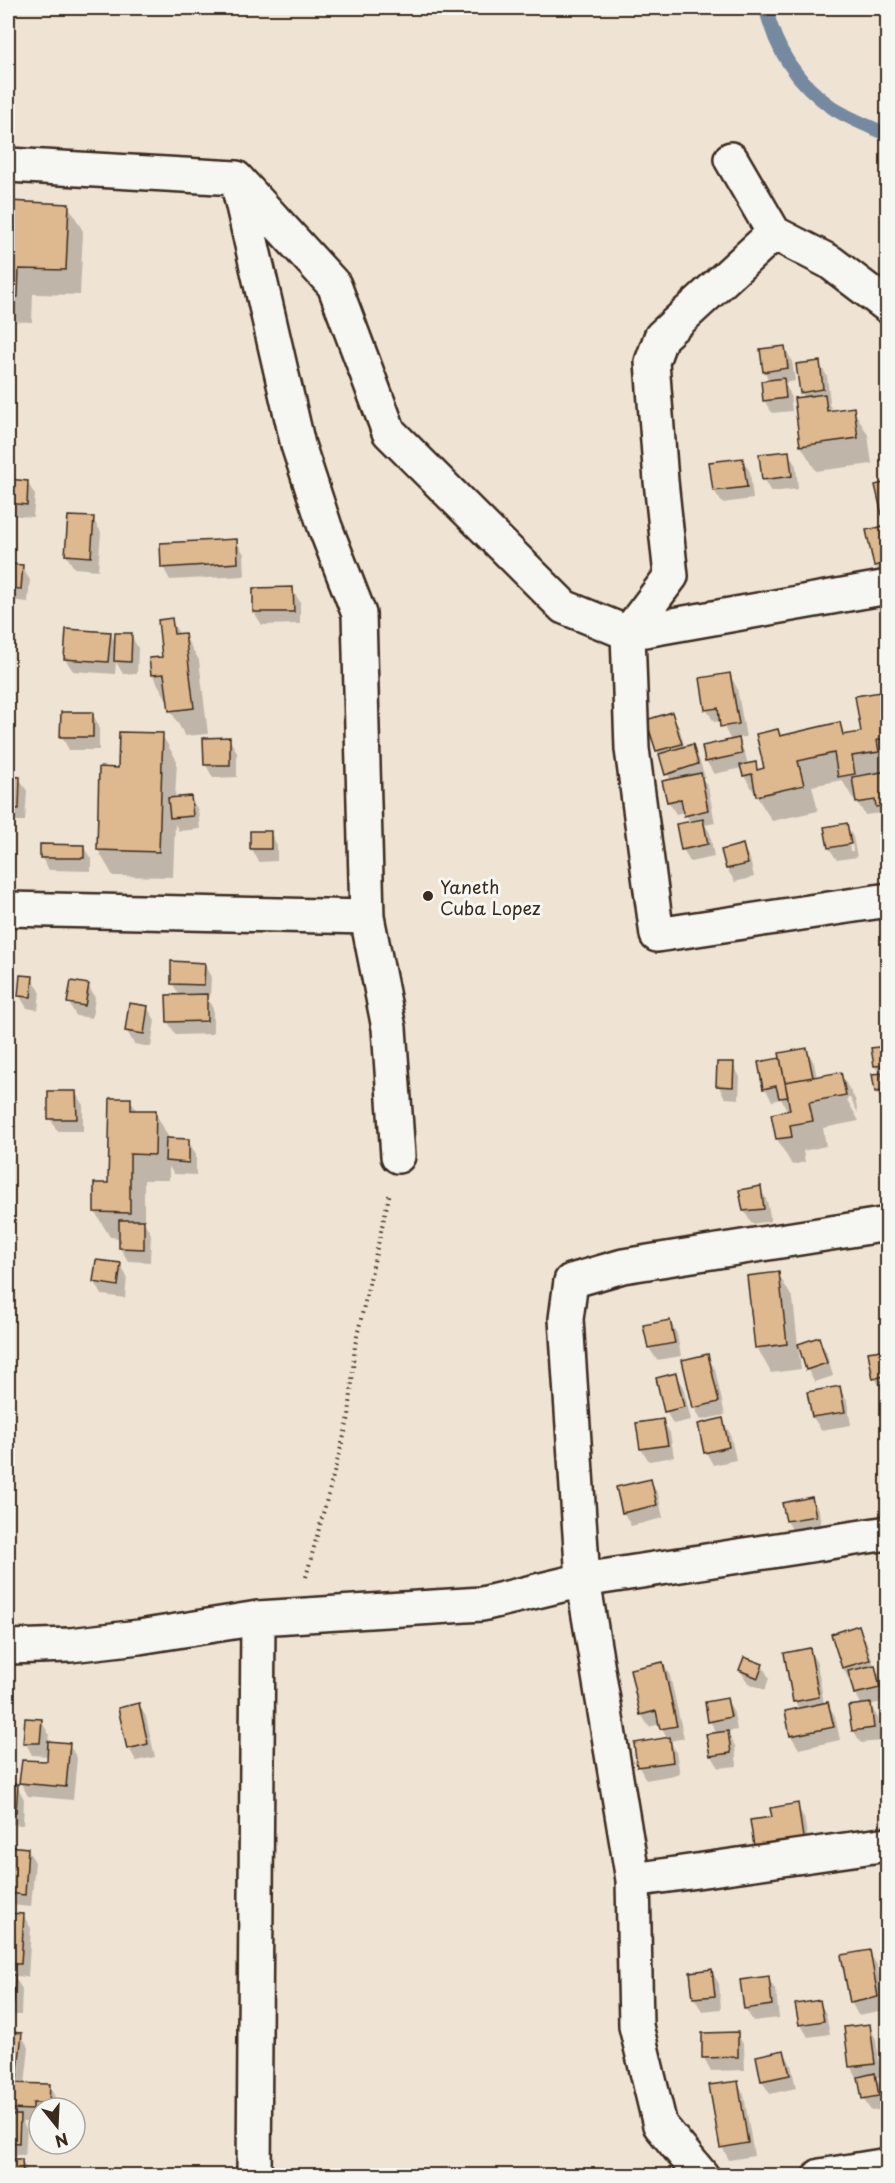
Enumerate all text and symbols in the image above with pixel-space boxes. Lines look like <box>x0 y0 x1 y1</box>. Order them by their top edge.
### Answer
place label: Yaneth Cuba Lopez <box>440 873 541 921</box>
marker: Yaneth Cuba Lopez <box>421 889 435 903</box>
north arrow <box>27 2096 87 2156</box>
text: N <box>52 2128 72 2155</box>

